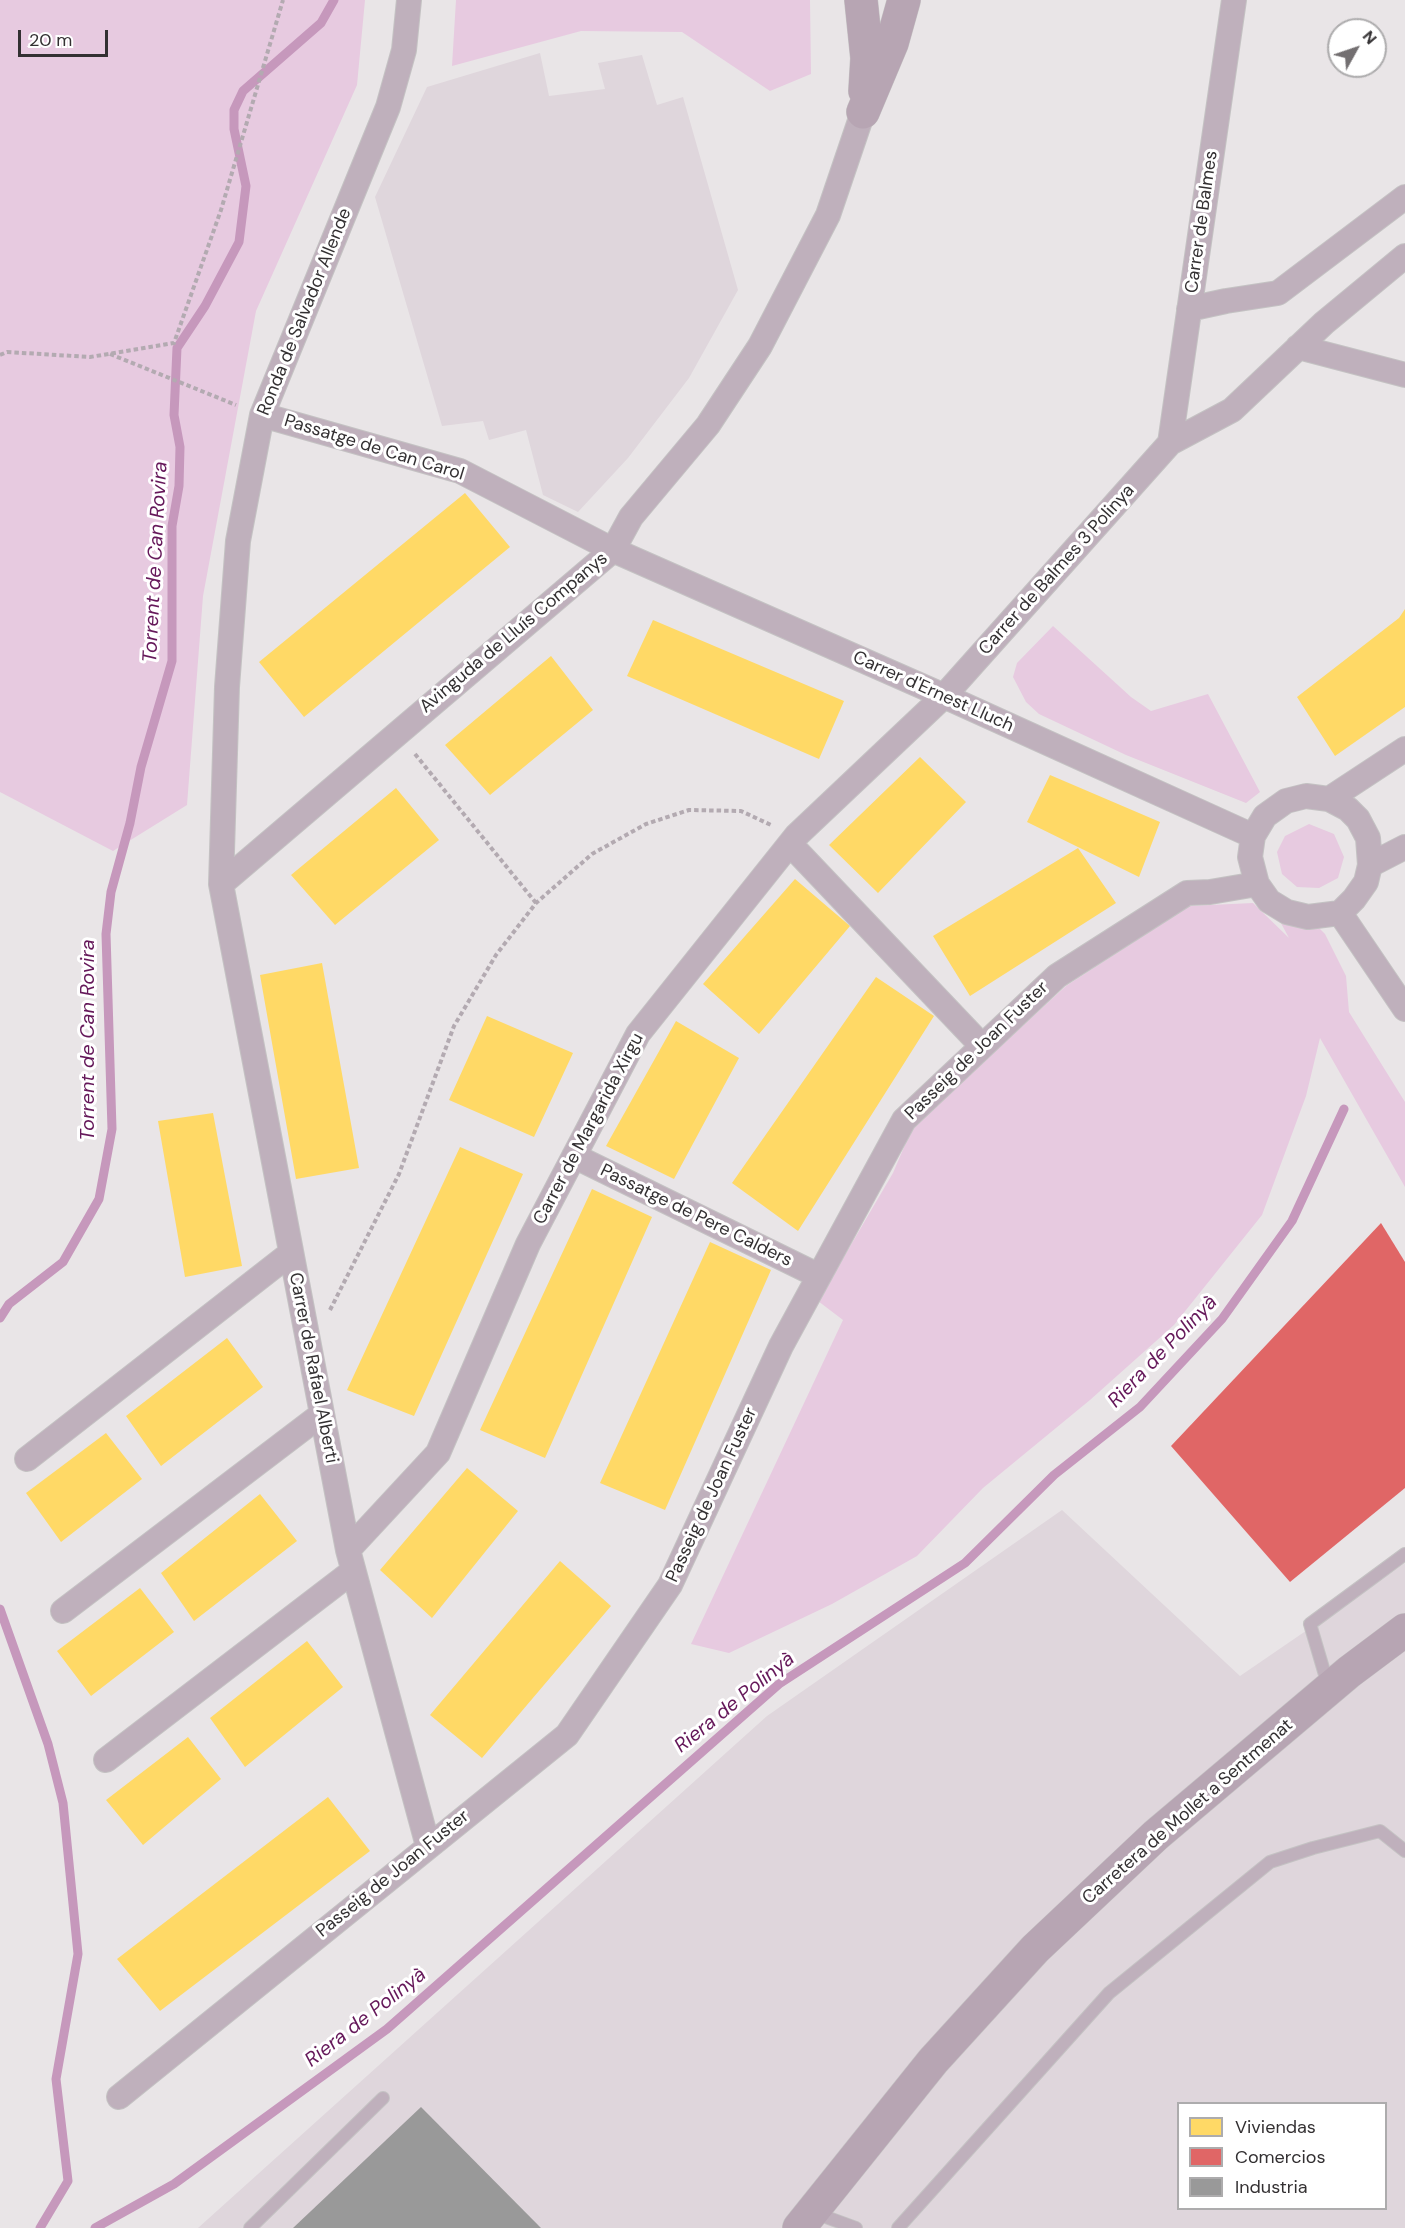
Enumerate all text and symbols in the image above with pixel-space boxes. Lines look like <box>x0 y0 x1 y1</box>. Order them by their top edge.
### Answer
scale bar <box>21 18 111 56</box>
north arrow <box>1327 18 1387 78</box>
text: N <box>1358 26 1381 49</box>
text: 20 m <box>29 28 72 52</box>
street label: Carrer de Balmes <box>1181 149 1223 295</box>
street label: Ronda de Salvador Allende <box>253 205 357 419</box>
street label: Passatge de Can Carol <box>281 410 467 486</box>
water label: Torrent de Can Rovira <box>139 461 173 663</box>
street label: Carrer de Balmes 3 Polinya <box>975 480 1139 660</box>
street label: Avinguda de Lluís Companys <box>416 548 612 718</box>
street label: Carrer d'Ernest Lluch <box>849 647 1017 737</box>
water label: Torrent de Can Rovira <box>77 939 101 1141</box>
street label: Passeig de Joan Fuster <box>901 977 1053 1125</box>
street label: Carrer de Margarida Xirgu <box>529 1030 649 1228</box>
street label: Passatge de Pere Calders <box>597 1160 795 1272</box>
street label: Carrer de Rafael Alberti <box>284 1271 342 1465</box>
water label: Riera de Polinyà <box>1103 1291 1223 1413</box>
street label: Passeig de Joan Fuster <box>662 1404 762 1586</box>
water label: Riera de Polinyà <box>670 1647 800 1759</box>
street label: Carretera de Mollet a Sentmenat <box>1078 1715 1298 1909</box>
street label: Passeig de Joan Fuster <box>312 1806 474 1942</box>
water label: Riera de Polinyà <box>301 1963 431 2073</box>
legend <box>1177 2102 1387 2210</box>
text: Viviendas <box>1235 2115 1316 2139</box>
text: Comercios <box>1235 2145 1326 2169</box>
text: Industria <box>1235 2175 1308 2199</box>

